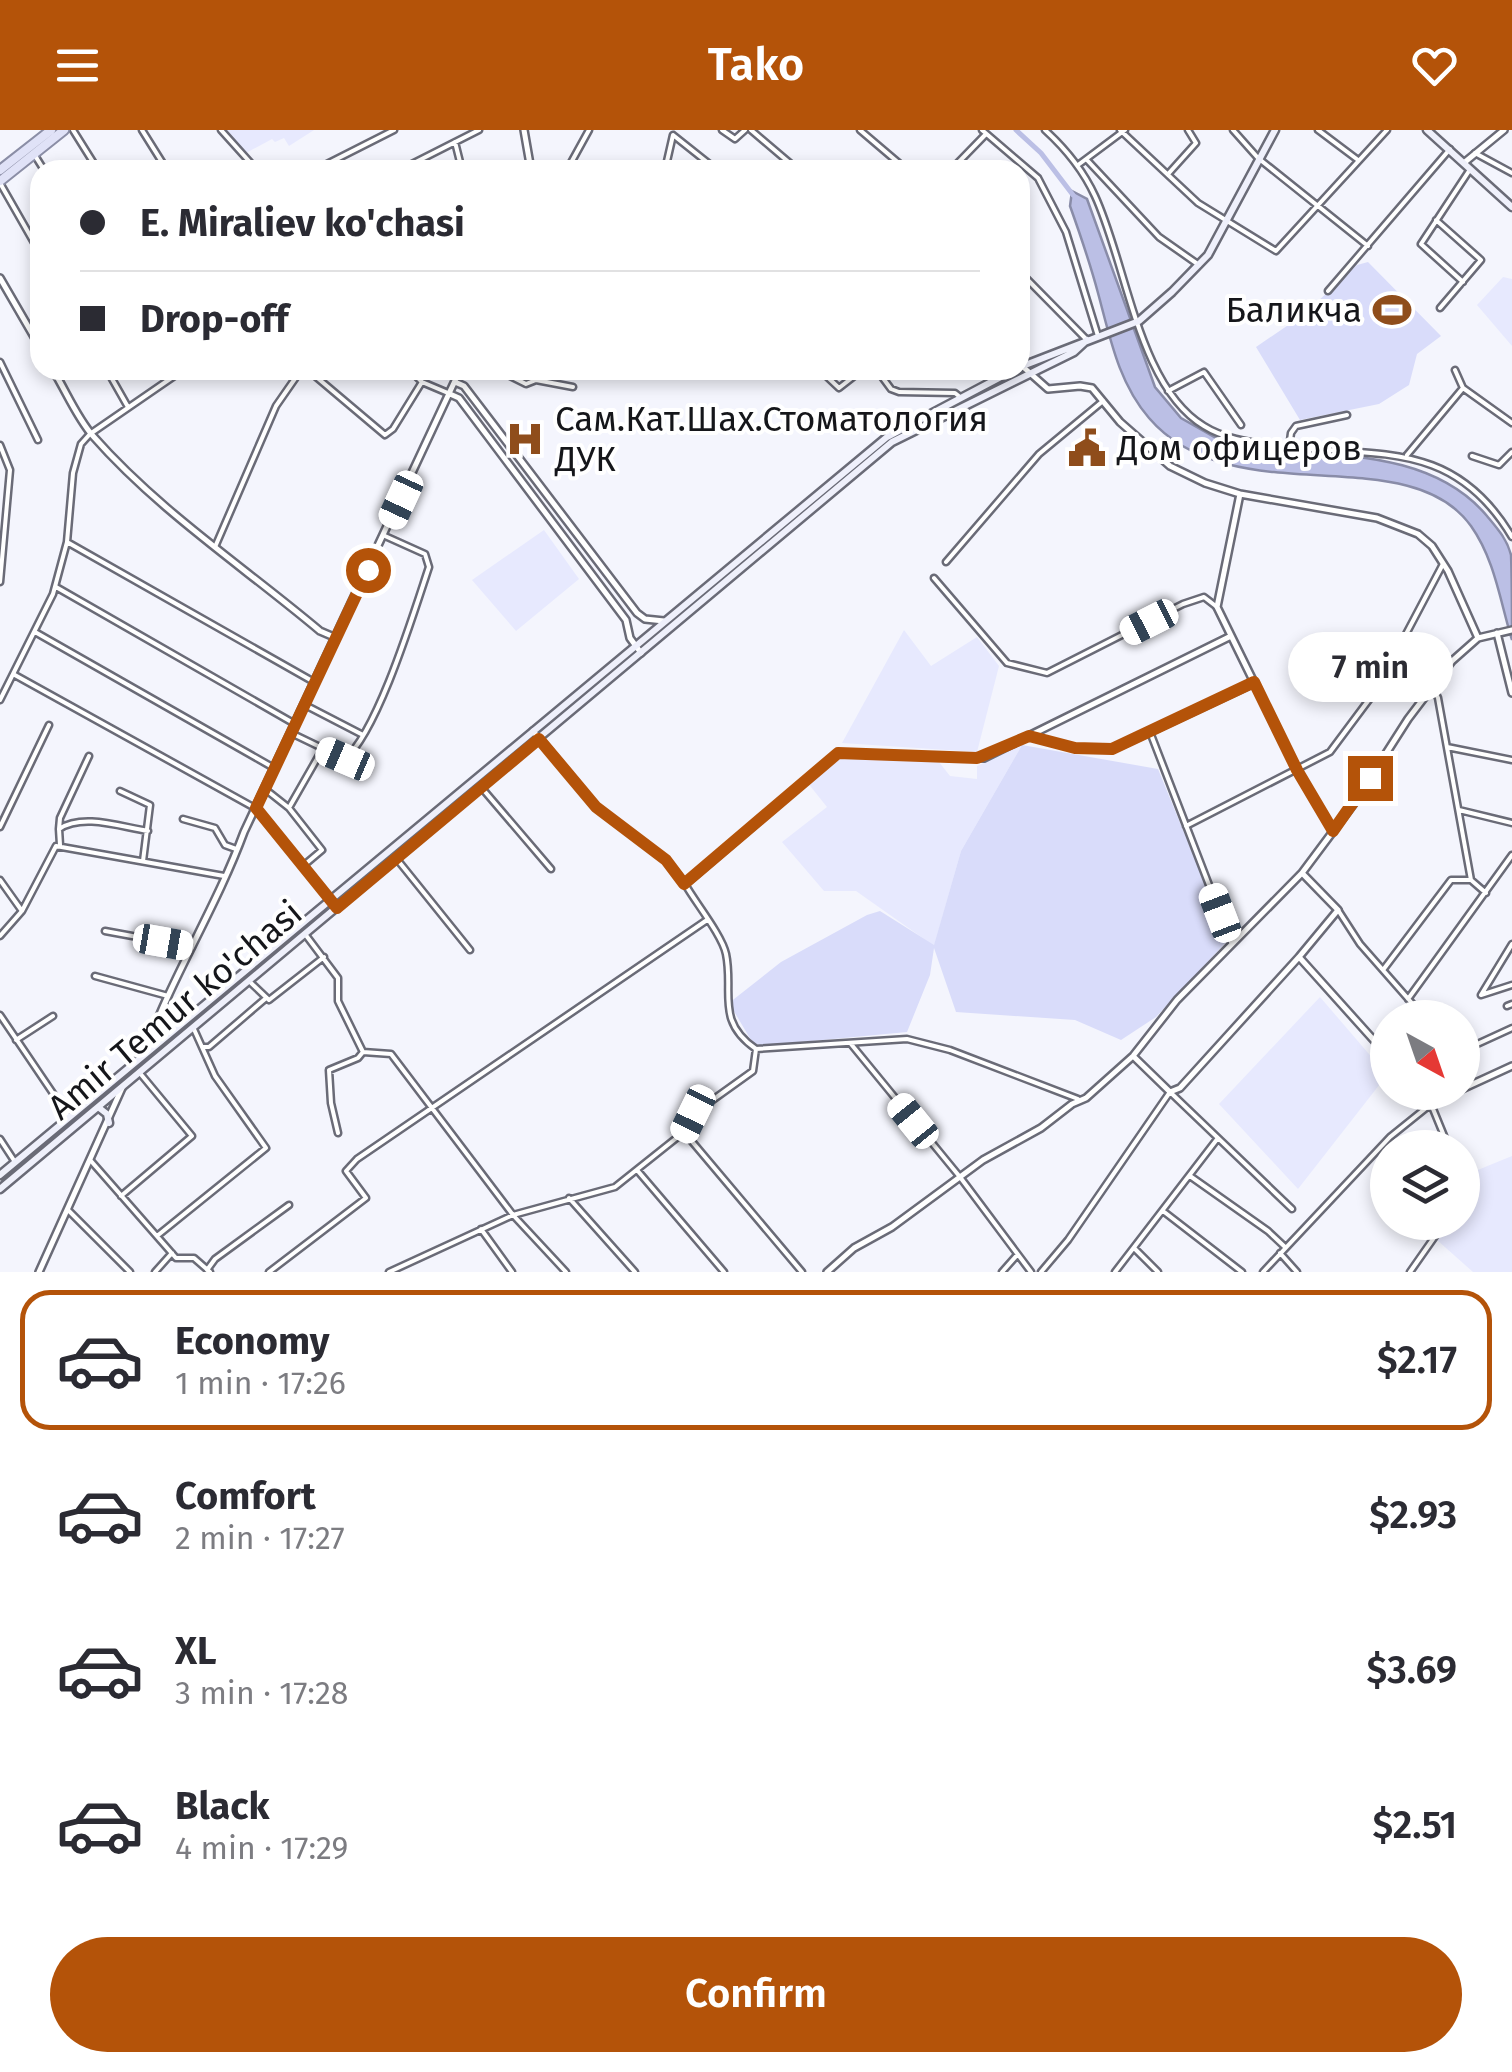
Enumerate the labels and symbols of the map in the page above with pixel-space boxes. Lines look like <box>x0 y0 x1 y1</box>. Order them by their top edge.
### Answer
place label: Баликча <box>1226 289 1362 331</box>
sports icon: Баликча <box>1371 289 1413 331</box>
place label: Сам.Кат.Шах.Стоматология ДУК <box>554 398 988 480</box>
hospital icon: Сам.Кат.Шах.Стоматология ДУК <box>504 418 546 460</box>
public building icon: Дом офицеров <box>1066 427 1108 469</box>
place label: Дом офицеров <box>1116 427 1362 469</box>
car <box>375 466 427 534</box>
route start <box>346 548 391 593</box>
car <box>1115 595 1183 649</box>
callout: 7 min <box>1288 633 1452 703</box>
car <box>312 733 378 785</box>
route end <box>1348 756 1393 801</box>
car <box>1195 880 1245 946</box>
street label: Amir Temur ko'chasi <box>40 892 310 1128</box>
car <box>131 922 195 962</box>
north arrow <box>1370 1000 1480 1110</box>
car <box>666 1080 720 1148</box>
car <box>882 1088 944 1154</box>

